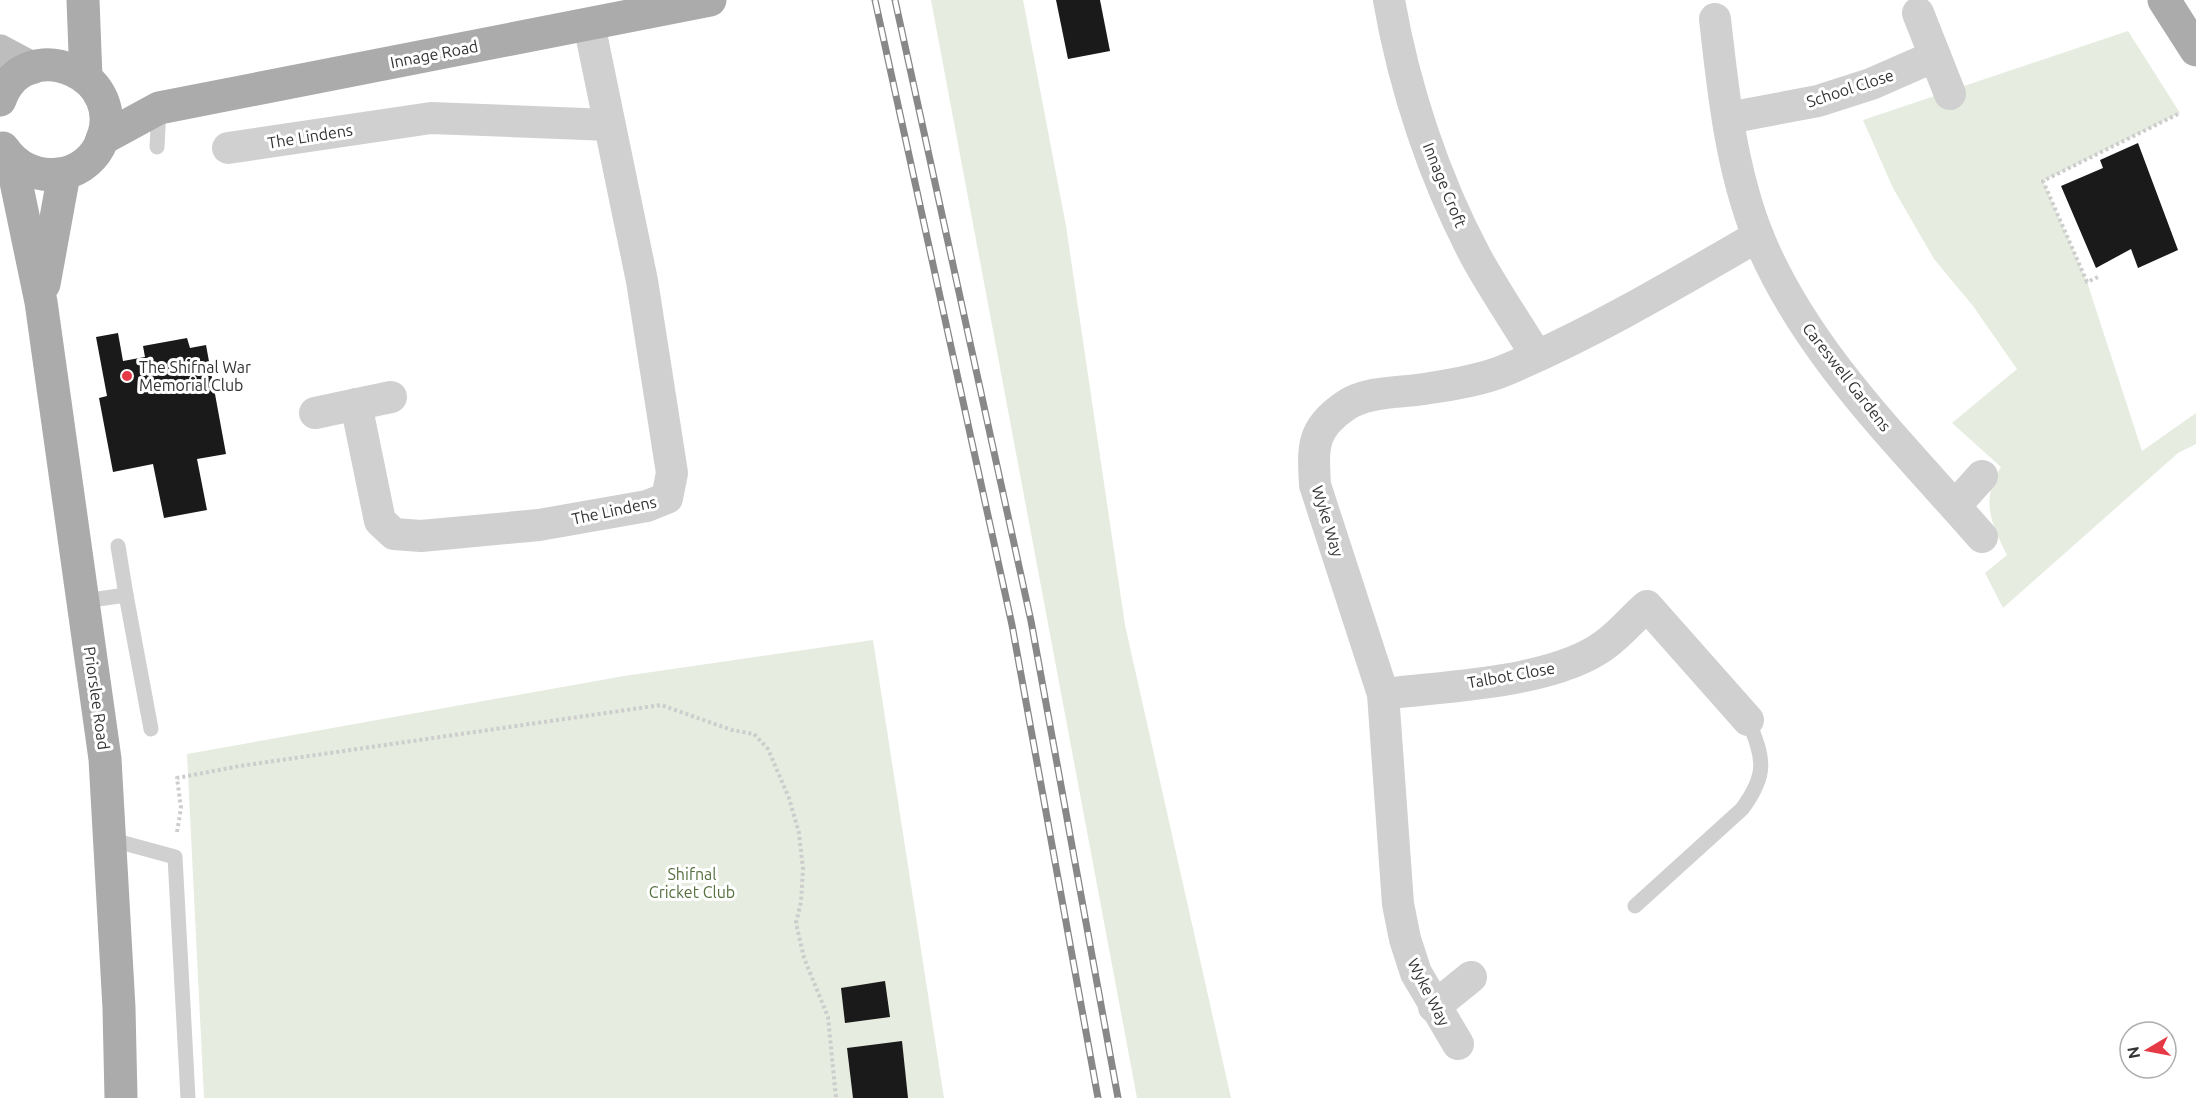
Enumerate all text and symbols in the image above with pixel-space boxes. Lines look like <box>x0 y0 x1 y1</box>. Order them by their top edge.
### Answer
street label: Innage Road <box>389 37 479 71</box>
street label: School Close <box>1804 65 1896 111</box>
street label: The Lindens <box>266 120 354 152</box>
street label: Innage Croft <box>1420 140 1470 231</box>
street label: Careswell Gardens <box>1799 319 1895 435</box>
place label: The Shifnal War Memorial Club <box>139 358 251 394</box>
marker: The Shifnal War Memorial Club <box>120 369 134 383</box>
street label: Wyke Way <box>1309 483 1347 559</box>
street label: The Lindens <box>570 492 658 528</box>
street label: Priorslee Road <box>81 645 113 751</box>
street label: Talbot Close <box>1466 658 1556 692</box>
park label: Shifnal Cricket Club <box>649 865 735 901</box>
street label: Wyke Way <box>1404 955 1454 1029</box>
north arrow <box>2118 1020 2178 1080</box>
text: N <box>2123 1045 2143 1060</box>

